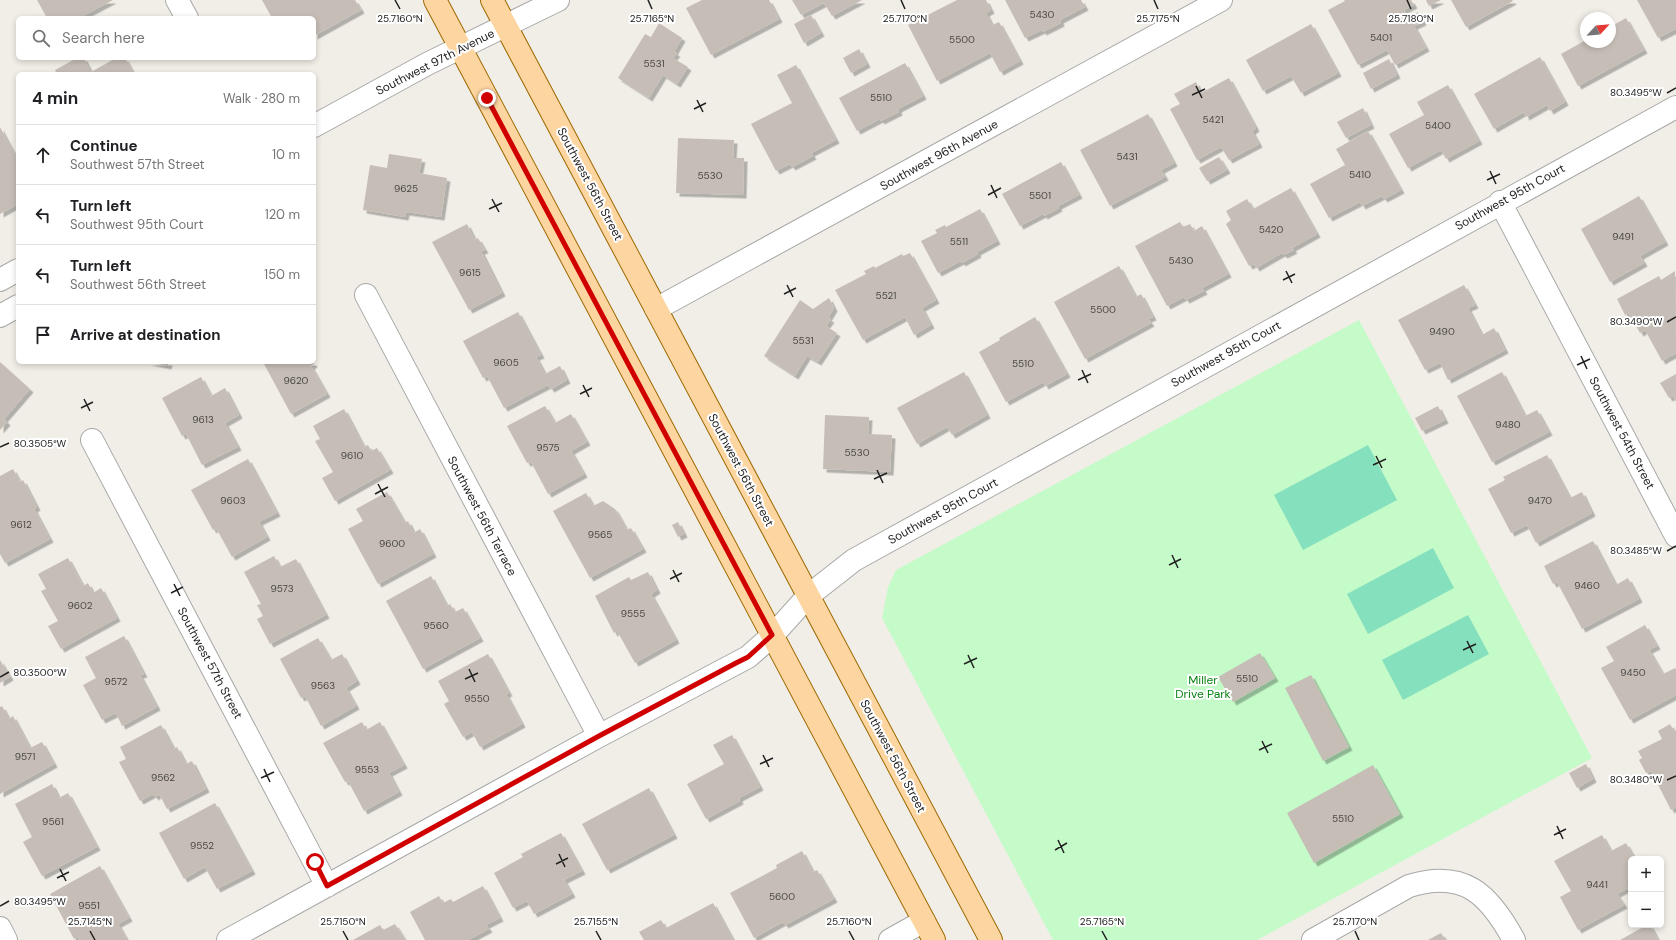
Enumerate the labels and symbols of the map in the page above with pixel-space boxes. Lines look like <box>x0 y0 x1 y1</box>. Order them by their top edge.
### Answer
house number: 5430 <box>1030 8 1055 21</box>
text: 25.7160°N <box>377 12 423 25</box>
text: 25.7165°N <box>630 12 674 25</box>
text: 25.7170°N <box>883 12 927 25</box>
text: 25.7175°N <box>1136 12 1180 25</box>
text: 25.7180°N <box>1388 12 1434 25</box>
north arrow <box>1580 12 1616 48</box>
street label: Southwest 97th Avenue <box>373 25 497 99</box>
house number: 5401 <box>1370 31 1392 44</box>
house number: 5500 <box>949 33 975 46</box>
house number: 5531 <box>643 57 665 70</box>
text: 80.3495°W <box>1610 86 1662 99</box>
route end <box>478 89 496 107</box>
house number: 5510 <box>870 91 892 104</box>
house number: 5421 <box>1202 113 1224 126</box>
street label: Southwest 96th Avenue <box>877 116 1001 194</box>
house number: 5400 <box>1425 119 1451 132</box>
street label: Southwest 56th Street <box>553 125 627 243</box>
house number: 5431 <box>1116 150 1138 163</box>
street label: Southwest 95th Court <box>1452 160 1568 234</box>
house number: 5410 <box>1349 168 1371 181</box>
house number: 5530 <box>698 169 723 182</box>
house number: 9625 <box>394 182 418 195</box>
house number: 5501 <box>1029 189 1051 202</box>
house number: 5420 <box>1259 223 1283 236</box>
house number: 9491 <box>1612 230 1634 243</box>
house number: 5511 <box>950 235 968 248</box>
house number: 5430 <box>1169 254 1194 267</box>
house number: 9615 <box>459 266 481 279</box>
house number: 5521 <box>876 289 896 302</box>
house number: 5500 <box>1090 303 1116 316</box>
text: 80.3490°W <box>1610 315 1663 328</box>
street label: Southwest 95th Court <box>1168 317 1284 391</box>
house number: 9490 <box>1429 325 1455 338</box>
house number: 5531 <box>792 334 814 347</box>
house number: 9605 <box>493 356 519 369</box>
house number: 5510 <box>1012 357 1034 370</box>
house number: 9620 <box>284 374 309 387</box>
street label: Southwest 54th Street <box>1586 374 1659 492</box>
street label: Southwest 56th Street <box>704 411 778 529</box>
house number: 9613 <box>192 413 214 426</box>
house number: 9480 <box>1495 418 1521 431</box>
text: 80.3505°W <box>14 437 67 450</box>
house number: 9575 <box>536 441 560 454</box>
house number: 5530 <box>845 446 870 459</box>
house number: 9610 <box>341 449 363 462</box>
street label: Southwest 56th Terrace <box>444 453 520 579</box>
street label: Southwest 95th Court <box>885 474 1001 548</box>
house number: 9603 <box>220 494 246 507</box>
house number: 9470 <box>1528 494 1552 507</box>
house number: 9612 <box>10 518 32 531</box>
house number: 9565 <box>588 528 612 541</box>
house number: 9600 <box>379 537 405 550</box>
text: 80.3485°W <box>1610 544 1662 557</box>
house number: 9460 <box>1574 579 1600 592</box>
house number: 9573 <box>270 582 294 595</box>
house number: 9602 <box>67 599 93 612</box>
street label: Southwest 57th Street <box>174 604 246 722</box>
house number: 9555 <box>621 607 645 620</box>
house number: 9560 <box>423 619 449 632</box>
text: 80.3500°W <box>13 666 67 679</box>
house number: 9450 <box>1620 666 1646 679</box>
park label: Miller Drive Park <box>1175 672 1231 702</box>
house number: 5510 <box>1236 672 1258 685</box>
house number: 9572 <box>104 675 128 688</box>
house number: 9563 <box>311 679 335 692</box>
house number: 9550 <box>464 692 490 705</box>
street label: Southwest 56th Street <box>856 697 930 815</box>
house number: 9571 <box>15 750 35 763</box>
house number: 9553 <box>355 763 379 776</box>
house number: 9562 <box>151 771 175 784</box>
text: 80.3480°W <box>1610 773 1663 786</box>
house number: 5510 <box>1332 812 1354 825</box>
house number: 9561 <box>42 815 64 828</box>
house number: 9552 <box>190 839 214 852</box>
route start <box>306 853 324 871</box>
house number: 9441 <box>1586 878 1608 891</box>
house number: 5600 <box>769 890 795 903</box>
text: 80.3495°W <box>14 895 66 908</box>
house number: 9551 <box>78 899 100 912</box>
text: 25.7145°N <box>68 915 112 928</box>
text: 25.7150°N <box>320 915 366 928</box>
text: 25.7155°N <box>574 915 618 928</box>
text: 25.7160°N <box>826 915 872 928</box>
text: 25.7165°N <box>1080 915 1124 928</box>
text: 25.7170°N <box>1333 915 1377 928</box>

